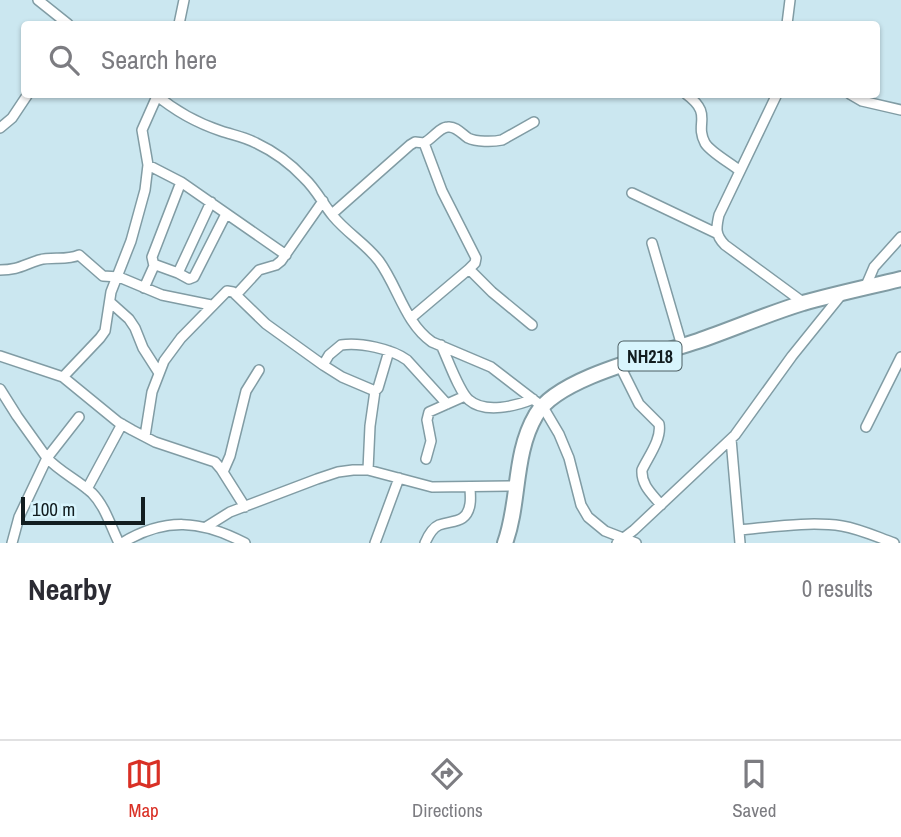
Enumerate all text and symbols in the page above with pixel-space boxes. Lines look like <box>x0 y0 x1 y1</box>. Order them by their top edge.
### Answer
search box <box>21 21 880 98</box>
icon: search <box>45 41 83 79</box>
text: Search here <box>101 42 217 77</box>
road number: NH218 <box>618 342 682 370</box>
scale bar <box>21 494 145 526</box>
text: 100 m <box>32 496 75 522</box>
text: Nearby <box>28 569 111 609</box>
text: 0 results <box>802 573 873 604</box>
tab: Map <box>125 755 163 823</box>
tab: Directions <box>412 755 483 823</box>
tab: Saved <box>732 755 776 823</box>

